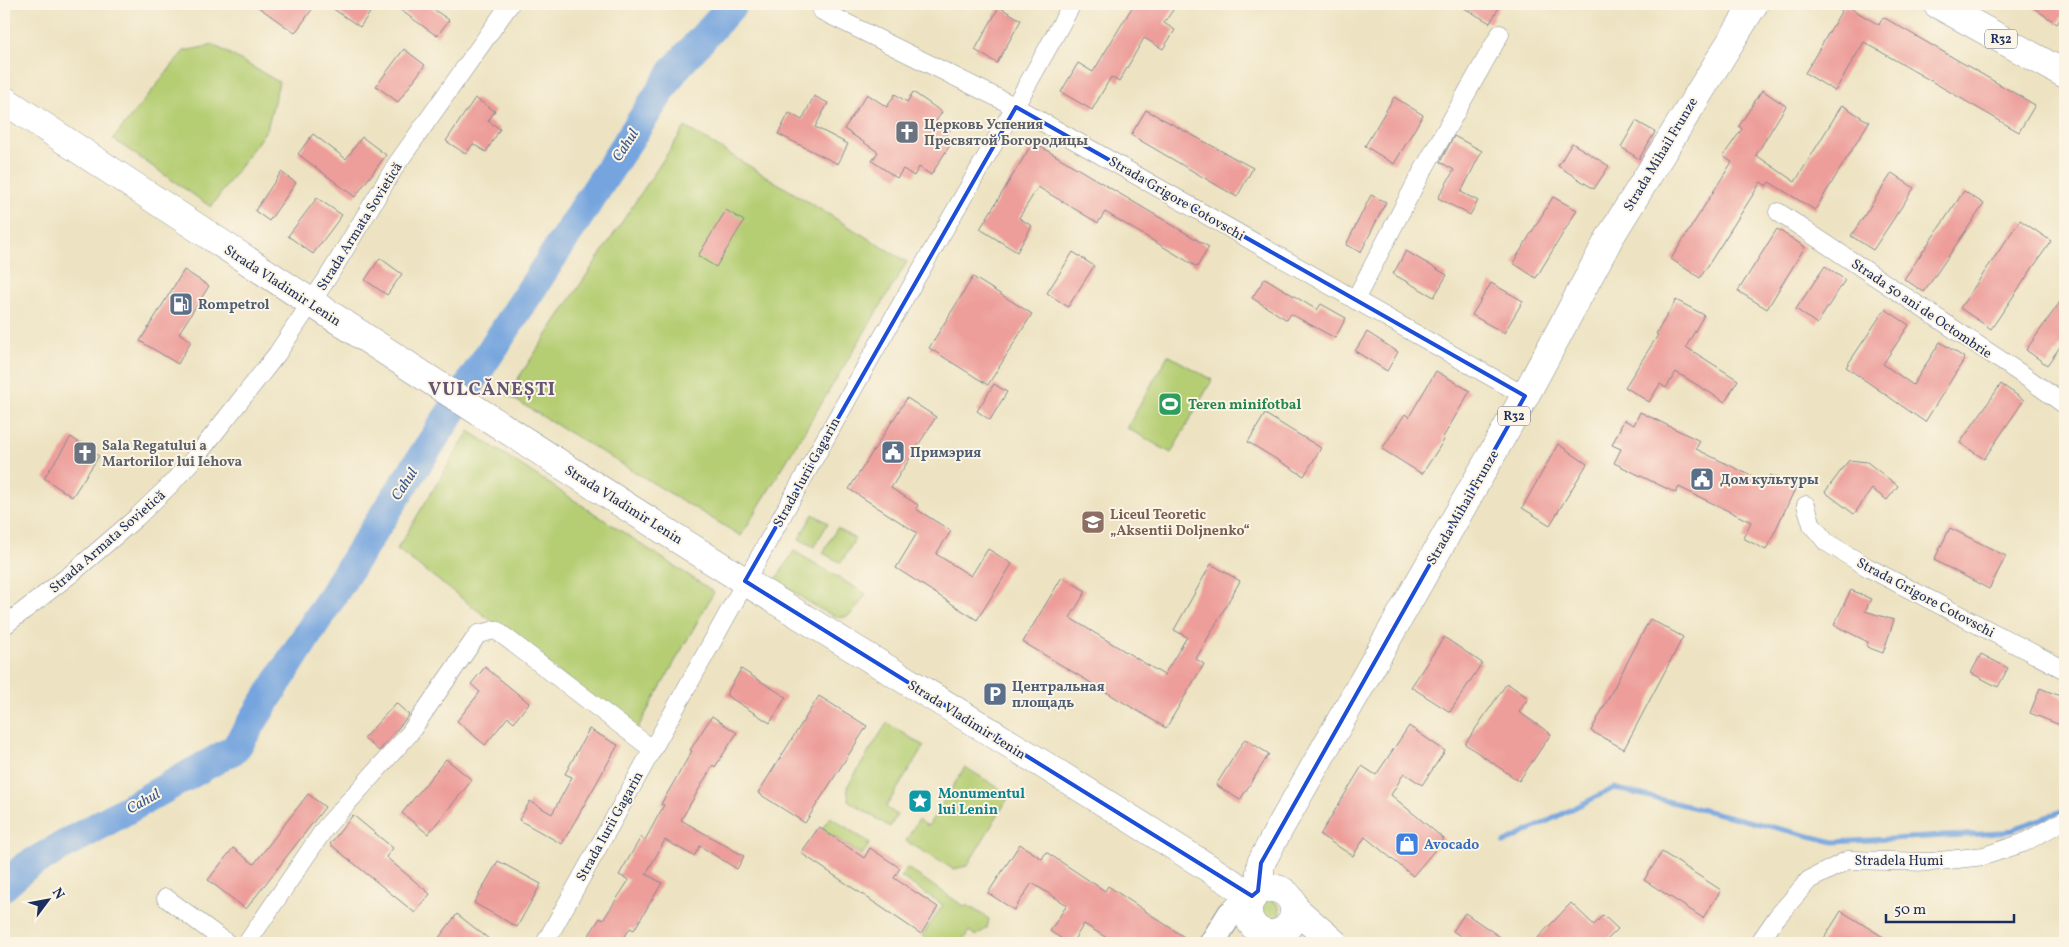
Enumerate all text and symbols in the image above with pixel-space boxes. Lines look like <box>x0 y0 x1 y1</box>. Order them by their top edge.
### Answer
road number: R32 <box>1985 30 2017 48</box>
street label: Strada Mihail Frunze <box>1620 94 1703 215</box>
place label: Церковь Успения Пресвятой Богородицы <box>924 116 1088 151</box>
church icon: Церковь Успения Пресвятой Богородицы <box>894 119 920 145</box>
water label: Cahul <box>608 125 645 166</box>
street label: Strada Grigore Cotovschi <box>1105 153 1248 246</box>
street label: Strada Armata Sovietică <box>313 159 408 295</box>
street label: Strada Vladimir Lenin <box>220 241 344 331</box>
street label: Strada 50 ani de Octombrie <box>1847 255 1996 364</box>
fuel station icon: Rompetrol <box>168 291 194 317</box>
place label: Rompetrol <box>198 296 270 315</box>
district label: VULCĂNEȘTI <box>428 377 556 403</box>
sports icon: Teren minifotbal <box>1157 391 1183 417</box>
place label: Teren minifotbal <box>1188 396 1301 415</box>
road number: R32 <box>1498 406 1530 426</box>
street label: Strada Iurii Gagarin <box>769 414 845 531</box>
place label: Sala Regatului a Martorilor lui Iehova <box>102 437 243 472</box>
public building icon: Примэрия <box>880 439 906 465</box>
church icon: Sala Regatului a Martorilor lui Iehova <box>72 440 98 466</box>
place label: Примэрия <box>910 444 981 463</box>
street label: Strada Mihail Frunze <box>1423 446 1504 569</box>
street label: Strada Vladimir Lenin <box>560 461 686 549</box>
water label: Cahul <box>387 464 424 505</box>
public building icon: Дом культуры <box>1689 466 1715 492</box>
place label: Дом культуры <box>1720 471 1819 490</box>
street label: Strada Armata Sovietică <box>46 486 170 598</box>
place label: Liceul Teoretic „Aksentii Doljnenko“ <box>1110 506 1250 541</box>
school or university icon: Liceul Teoretic „Aksentii Doljnenko“ <box>1080 509 1106 535</box>
street label: Strada Grigore Cotovschi <box>1853 554 1998 643</box>
street label: Strada Vladimir Lenin <box>903 676 1029 764</box>
place label: Центральная площадь <box>1012 678 1105 713</box>
parking icon: Центральная площадь <box>982 681 1008 707</box>
street label: Strada Iurii Gagarin <box>572 768 648 885</box>
water label: Cahul <box>123 784 165 820</box>
place label: Monumentul lui Lenin <box>938 785 1025 820</box>
place icon: Monumentul lui Lenin <box>907 788 933 814</box>
shop icon: Avocado <box>1394 831 1420 857</box>
place label: Avocado <box>1424 836 1479 855</box>
street label: Stradela Humi <box>1854 852 1944 871</box>
north arrow <box>22 874 72 924</box>
text: N <box>47 885 69 903</box>
scale bar <box>1886 892 2014 924</box>
text: 50 m <box>1894 900 1926 921</box>

